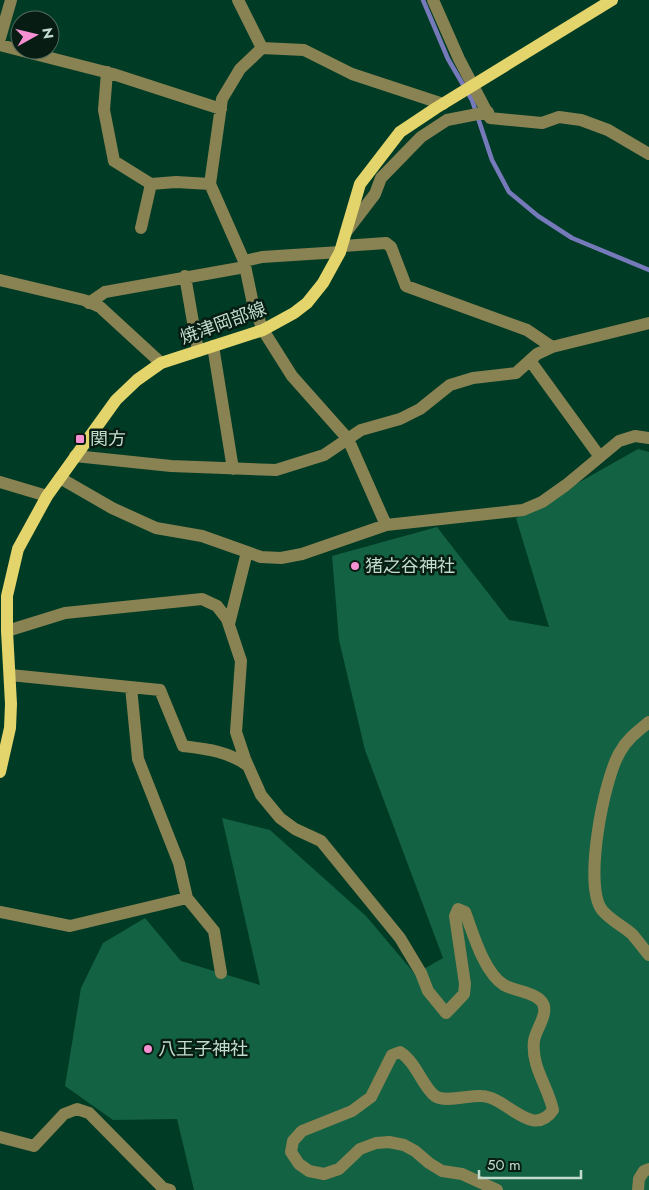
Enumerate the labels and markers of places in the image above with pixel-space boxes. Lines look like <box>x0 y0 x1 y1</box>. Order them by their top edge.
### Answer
place label: 関方 <box>90 426 126 452</box>
marker: 関方 <box>74 433 86 445</box>
place label: 猪之谷神社 <box>365 553 455 579</box>
marker: 猪之谷神社 <box>349 560 361 572</box>
place label: 八王子神社 <box>158 1036 248 1062</box>
marker: 八王子神社 <box>142 1043 154 1055</box>

